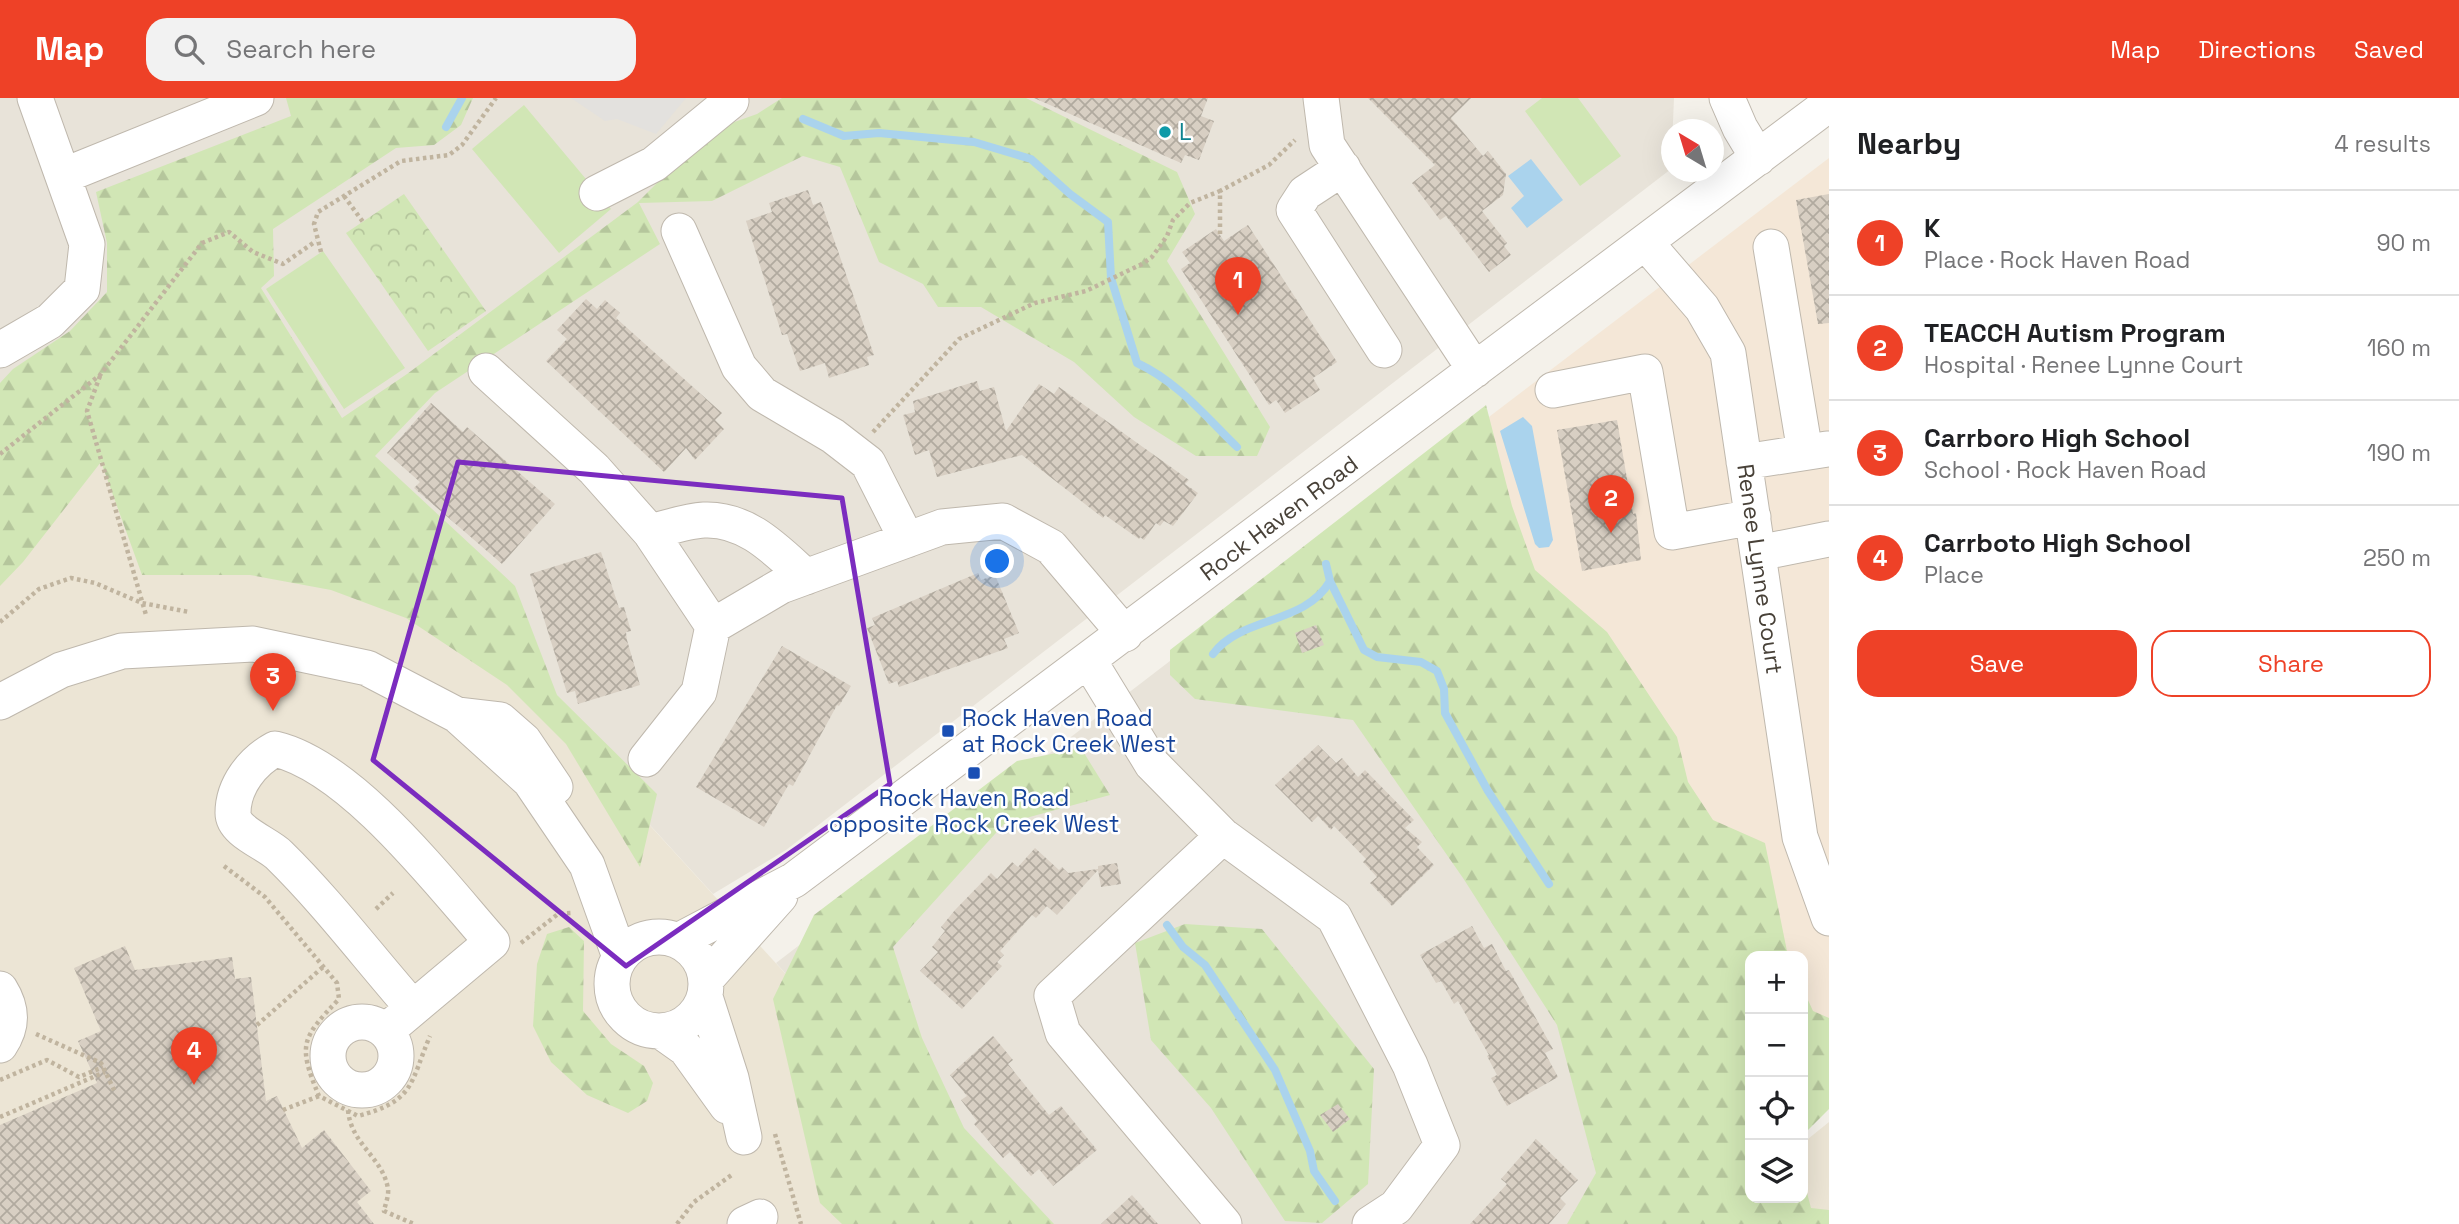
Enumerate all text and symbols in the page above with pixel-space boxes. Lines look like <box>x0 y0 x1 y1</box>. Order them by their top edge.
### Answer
search box <box>146 18 636 81</box>
text: Map <box>35 28 104 70</box>
icon: search <box>170 30 208 68</box>
text: Search here <box>226 32 376 66</box>
text: Map <box>2110 34 2160 65</box>
text: Directions <box>2198 34 2316 65</box>
text: Saved <box>2354 34 2424 65</box>
place label: L <box>1179 117 1192 147</box>
north arrow <box>1661 119 1724 182</box>
marker: L <box>1157 124 1173 140</box>
text: Nearby <box>1857 124 1961 163</box>
text: 4 results <box>2334 129 2431 159</box>
text: K <box>1924 211 1940 245</box>
text: 1 <box>1875 228 1885 258</box>
text: 90 m <box>2376 228 2431 258</box>
text: Place · Rock Haven Road <box>1924 245 2190 275</box>
pin: 1 <box>1215 257 1261 315</box>
text: TEACCH Autism Program <box>1924 316 2226 350</box>
text: 2 <box>1873 333 1887 363</box>
text: 160 m <box>2367 333 2431 363</box>
text: Hospital · Renee Lynne Court <box>1924 350 2243 380</box>
text: Carrboro High School <box>1924 421 2190 455</box>
text: 3 <box>1873 438 1887 468</box>
text: 190 m <box>2367 438 2431 468</box>
street label: Rock Haven Road <box>1194 449 1364 587</box>
text: School · Rock Haven Road <box>1924 455 2207 485</box>
street label: Renee Lynne Court <box>1730 462 1790 676</box>
pin: 2 <box>1588 475 1634 533</box>
text: Carrboto High School <box>1924 526 2191 560</box>
text: 4 <box>1873 543 1887 573</box>
text: 250 m <box>2363 543 2431 573</box>
your location <box>980 544 1014 578</box>
text: Place <box>1924 560 1984 590</box>
button: Save <box>1857 630 2137 697</box>
button: Share <box>2151 630 2431 697</box>
pin: 3 <box>250 653 296 711</box>
place label: Rock Haven Road at Rock Creek West <box>962 703 1176 759</box>
marker: Rock Haven Road at Rock Creek West <box>940 723 956 739</box>
marker: Rock Haven Road opposite Rock Creek West <box>966 765 982 781</box>
place label: Rock Haven Road opposite Rock Creek West <box>829 783 1119 839</box>
map controls <box>1745 951 1808 1203</box>
button: + <box>1745 951 1808 1014</box>
button: − <box>1745 1014 1808 1077</box>
pin: 4 <box>171 1027 217 1085</box>
button: locate <box>1745 1077 1808 1140</box>
button: layers <box>1745 1140 1808 1203</box>

